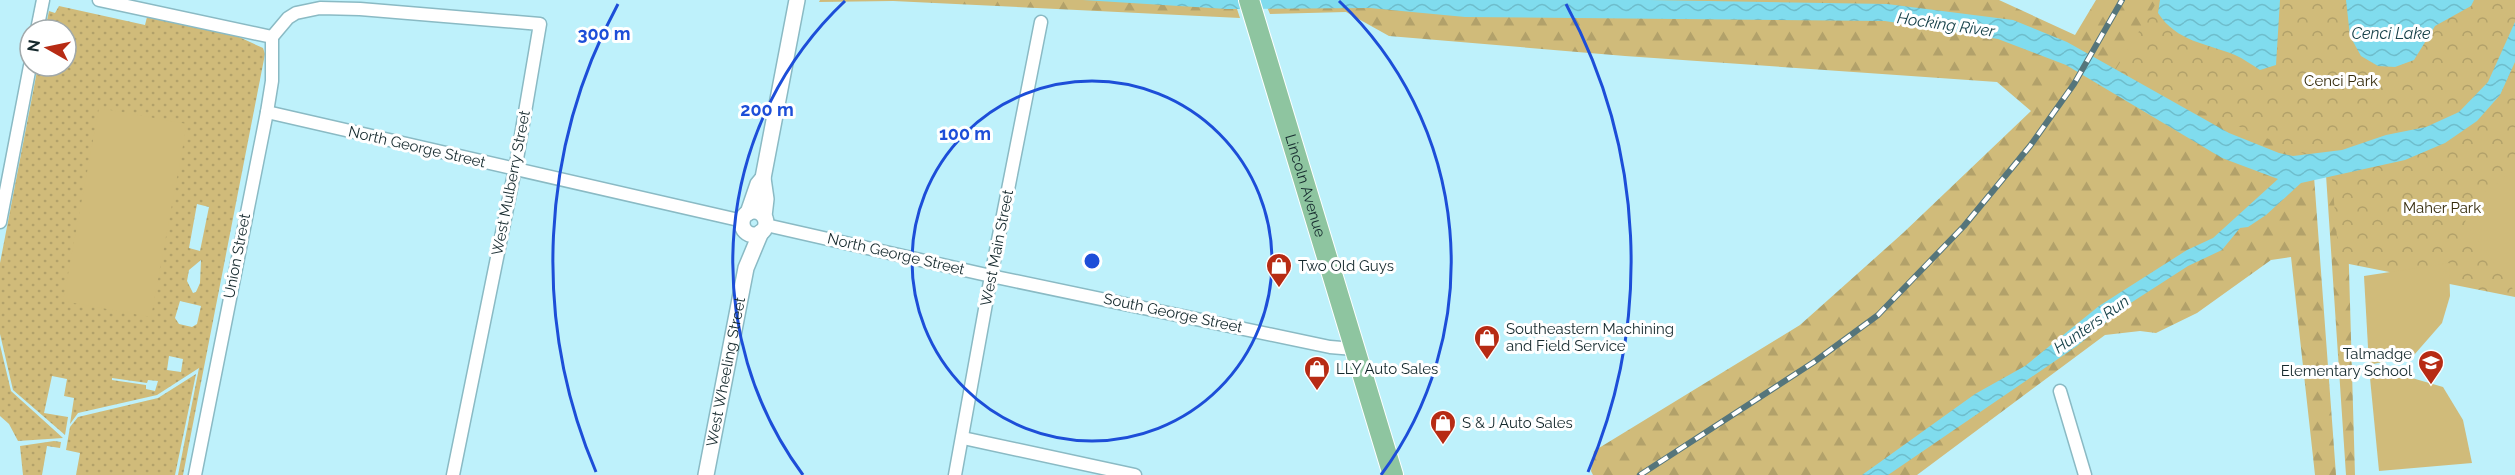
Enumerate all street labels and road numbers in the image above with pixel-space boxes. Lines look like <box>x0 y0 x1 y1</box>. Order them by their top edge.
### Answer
street label: West Mulberry Street <box>488 109 534 257</box>
street label: North George Street <box>347 122 487 172</box>
street label: Lincoln Avenue <box>1281 132 1329 240</box>
street label: West Main Street <box>977 188 1017 308</box>
street label: Union Street <box>220 212 254 300</box>
street label: North George Street <box>826 229 966 279</box>
street label: South George Street <box>1102 289 1244 337</box>
street label: West Wheeling Street <box>703 296 749 448</box>

